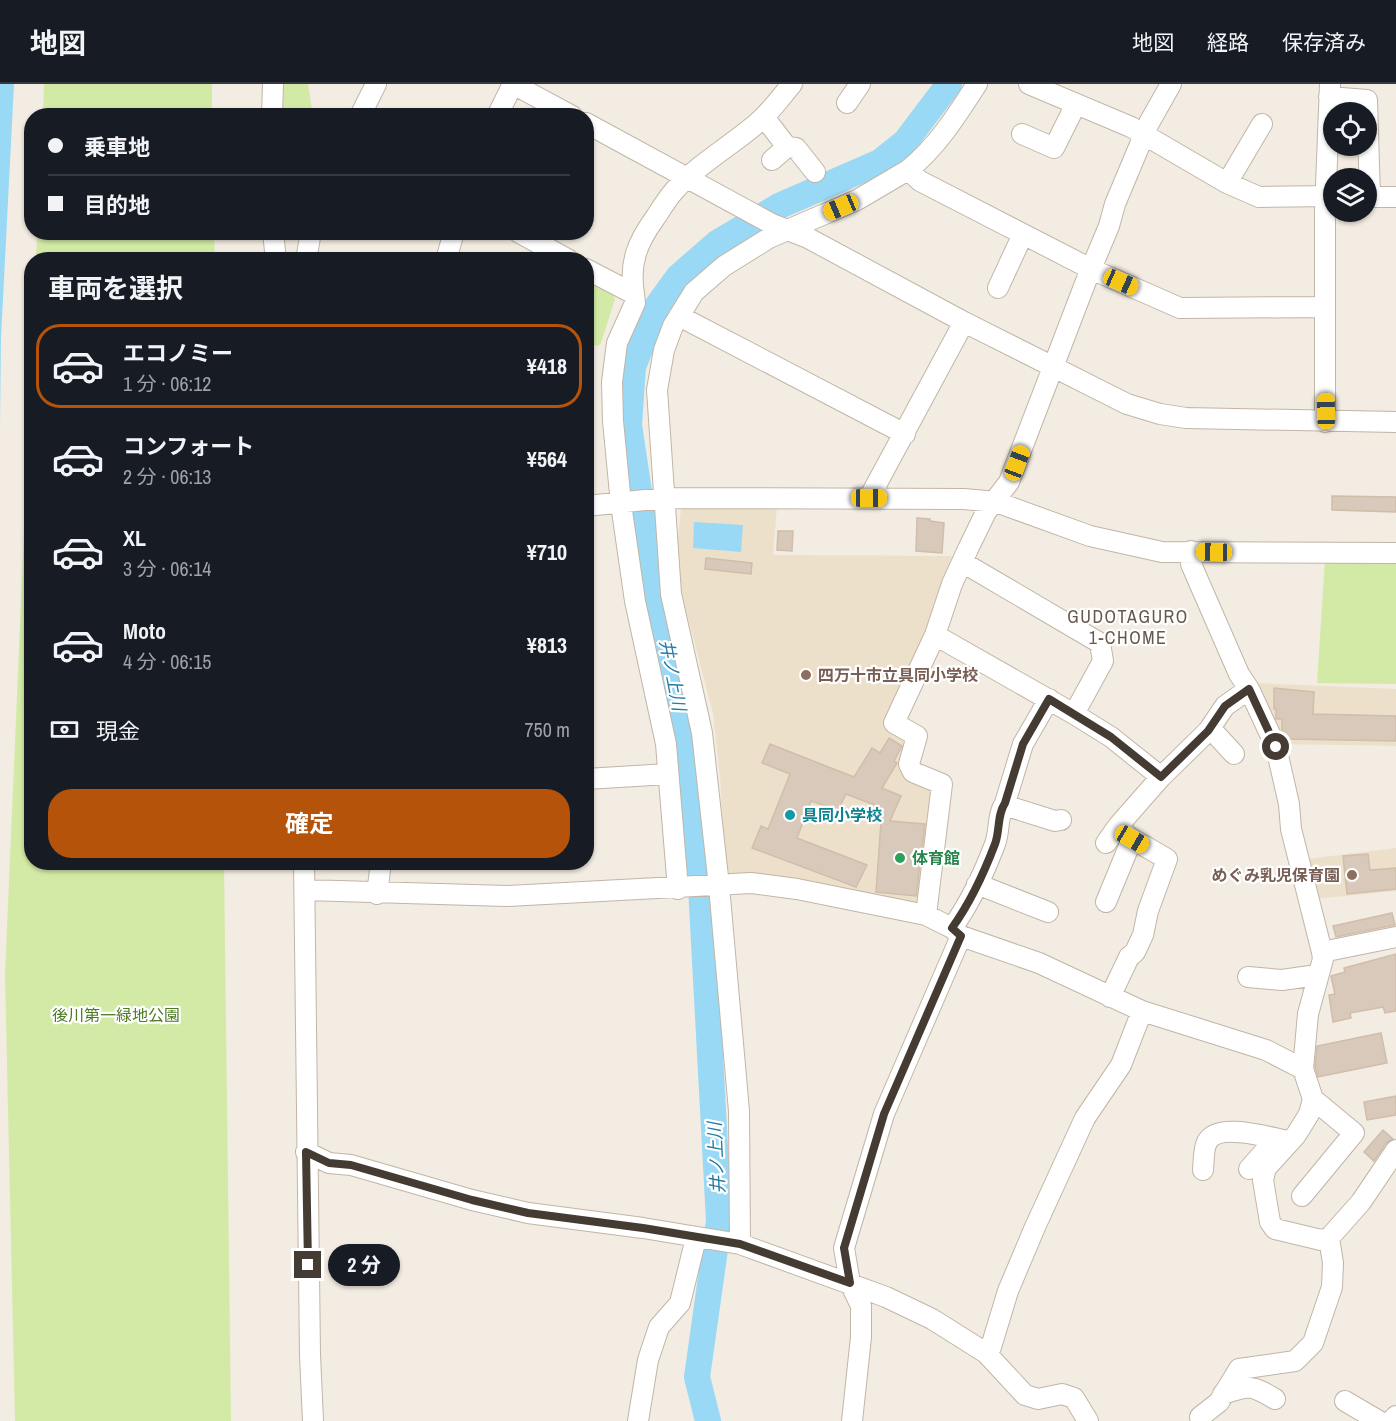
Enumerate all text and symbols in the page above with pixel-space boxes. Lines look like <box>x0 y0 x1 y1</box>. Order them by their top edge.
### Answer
text: 地図 <box>30 24 86 62</box>
text: 地図 <box>1132 28 1174 57</box>
text: 経路 <box>1207 28 1249 57</box>
text: 保存済み <box>1282 28 1366 57</box>
map controls <box>1323 102 1377 222</box>
button: locate <box>1323 102 1377 156</box>
text: 乗車地 <box>84 132 150 162</box>
button: layers <box>1323 168 1377 222</box>
text: 目的地 <box>84 190 150 220</box>
car <box>821 192 861 222</box>
car <box>1101 266 1141 298</box>
text: 車両を選択 <box>48 270 183 306</box>
text: エコノミー <box>123 338 233 368</box>
icon: car <box>51 339 105 393</box>
text: ¥418 <box>527 351 567 381</box>
text: 1 分 · 06:12 <box>123 370 211 397</box>
car <box>1317 393 1335 429</box>
text: コンフォート <box>123 431 254 461</box>
icon: car <box>51 432 105 486</box>
car <box>1002 443 1032 483</box>
text: ¥564 <box>527 444 567 474</box>
text: 2 分 · 06:13 <box>123 463 211 490</box>
car <box>851 489 887 507</box>
text: XL <box>123 523 146 553</box>
icon: car <box>51 525 105 579</box>
text: ¥710 <box>527 537 567 567</box>
car <box>1196 543 1232 561</box>
text: 3 分 · 06:14 <box>123 555 211 582</box>
district label: GUDOTAGURO 1-CHOME <box>1067 604 1189 650</box>
text: Moto <box>123 616 166 646</box>
icon: car <box>51 618 105 672</box>
text: ¥813 <box>527 630 567 660</box>
water label: 井ノ上川 <box>654 637 693 715</box>
text: 4 分 · 06:15 <box>123 648 211 675</box>
place label: 四万十市立具同小学校 <box>818 664 978 686</box>
marker: 四万十市立具同小学校 <box>799 668 813 682</box>
icon: cash <box>48 713 81 746</box>
text: 現金 <box>96 716 140 746</box>
text: 750 m <box>524 716 570 743</box>
route start <box>1262 733 1289 760</box>
button: 確定 <box>48 789 570 858</box>
place label: 具同小学校 <box>802 804 882 826</box>
marker: 具同小学校 <box>783 808 797 822</box>
car <box>1112 822 1152 856</box>
place label: 体育館 <box>912 847 960 869</box>
marker: 体育館 <box>893 851 907 865</box>
place label: めぐみ乳児保育園 <box>1212 864 1340 886</box>
marker: めぐみ乳児保育園 <box>1345 868 1359 882</box>
park label: 後川第一緑地公園 <box>52 1004 180 1026</box>
water label: 井ノ上川 <box>702 1119 730 1195</box>
callout: 2 分 <box>329 1244 401 1286</box>
route end <box>294 1251 321 1278</box>
text: 2 分 <box>347 1251 381 1278</box>

